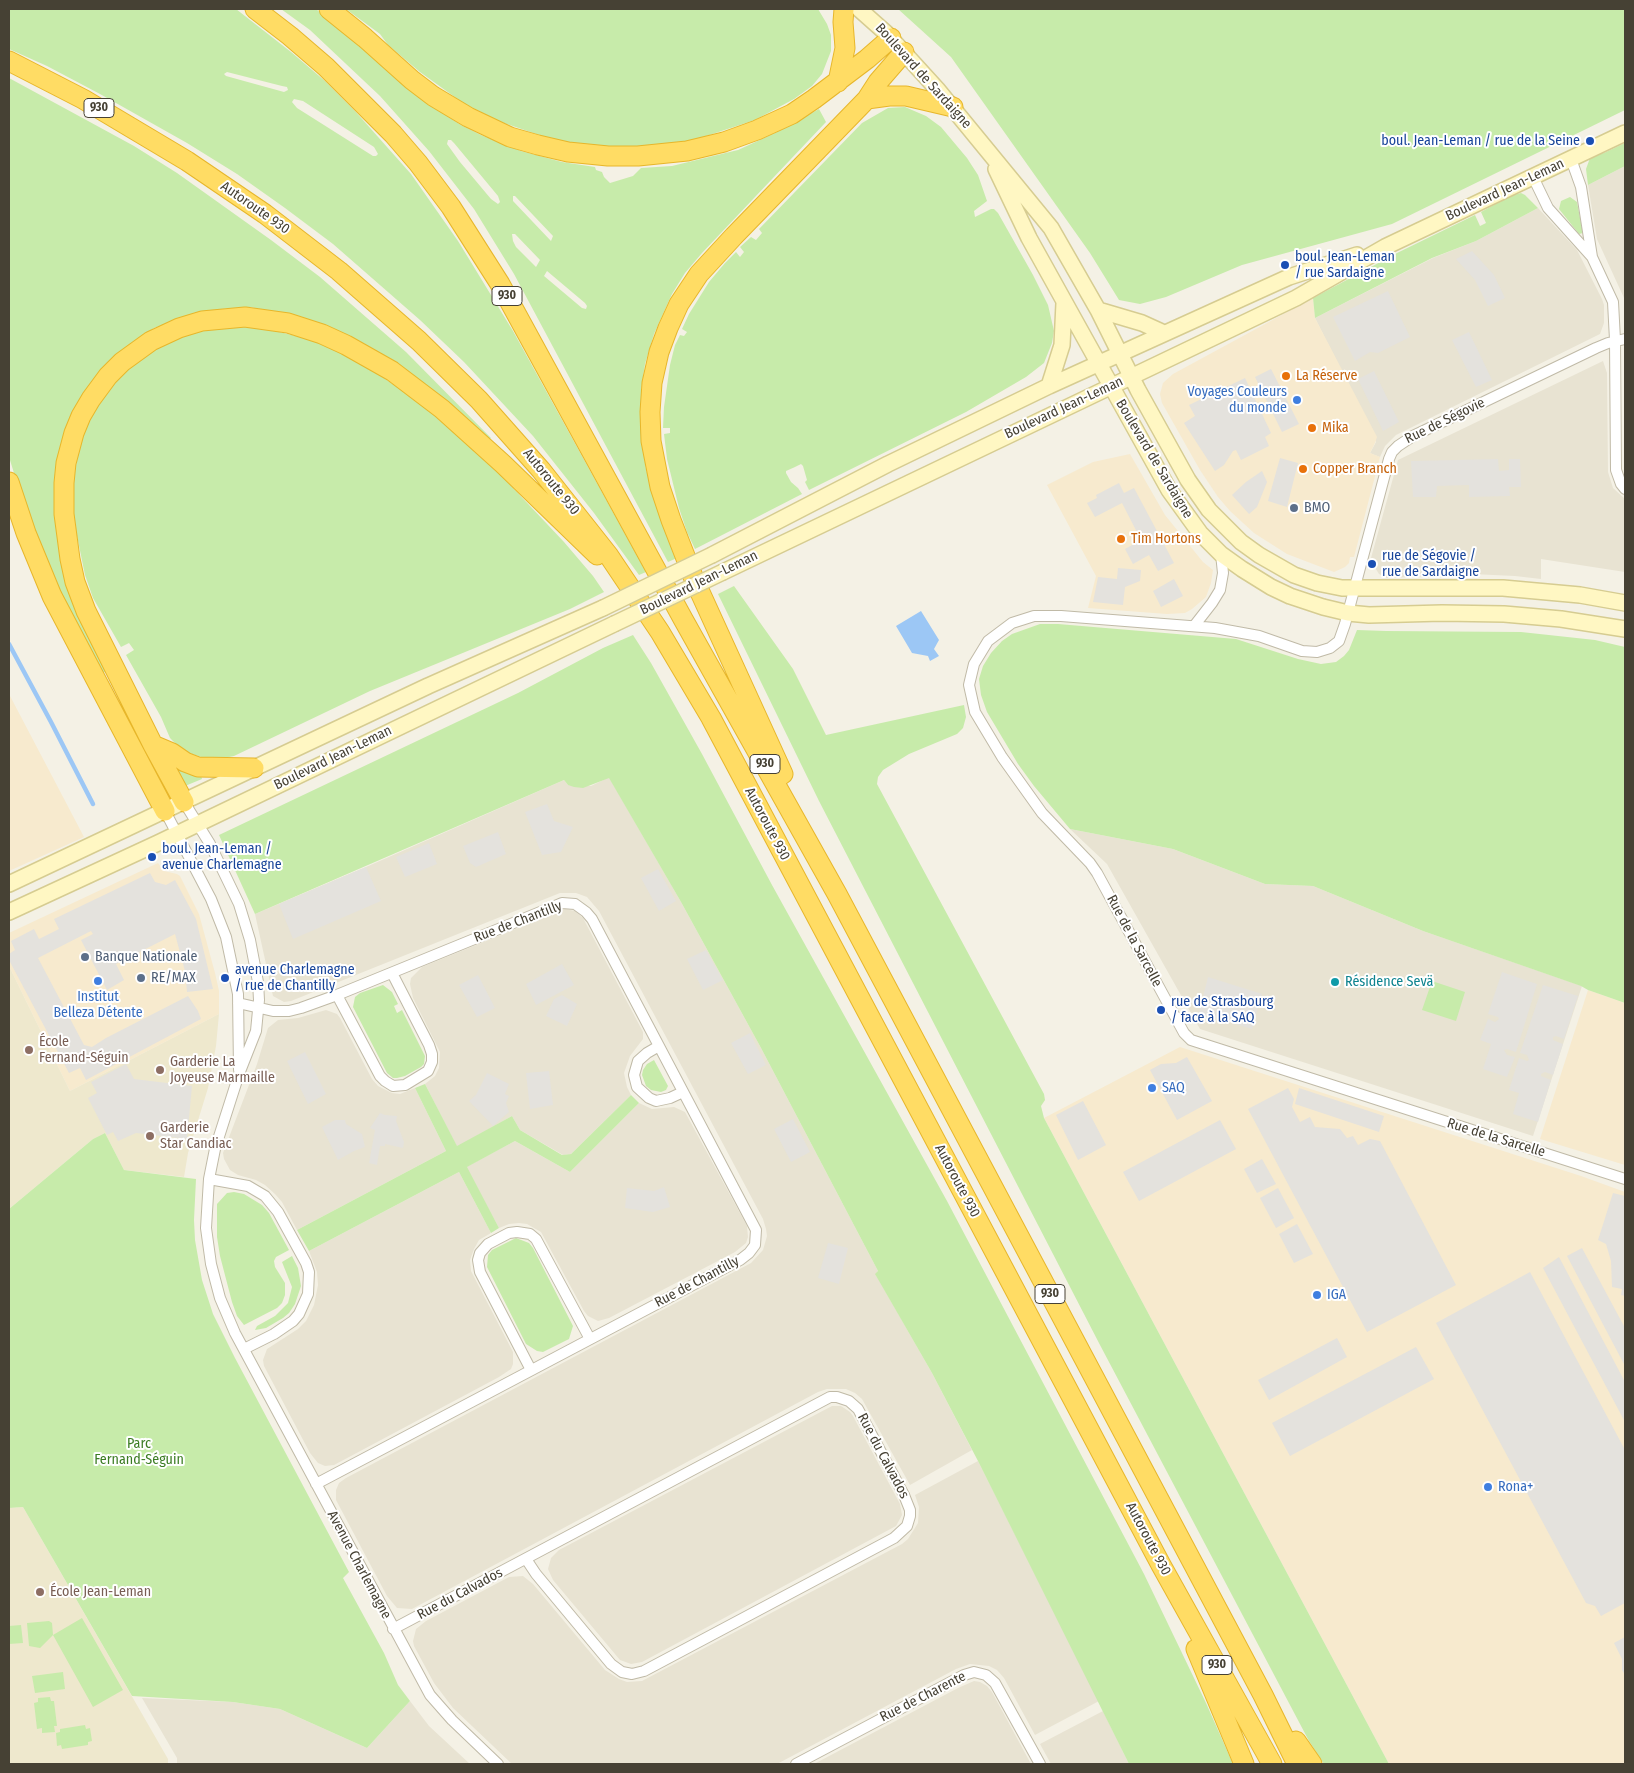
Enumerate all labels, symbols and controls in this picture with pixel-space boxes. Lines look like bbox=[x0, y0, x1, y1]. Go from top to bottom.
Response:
street label: Boulevard de Sardaigne bbox=[871, 20, 975, 132]
road number: 930 bbox=[84, 99, 114, 118]
place label: boul. Jean-Leman / rue de la Seine bbox=[1381, 133, 1580, 149]
marker: boul. Jean-Leman / rue de la Seine bbox=[1584, 135, 1596, 147]
street label: Boulevard Jean-Leman bbox=[1443, 155, 1567, 225]
street label: Autoroute 930 bbox=[217, 178, 293, 238]
place label: boul. Jean-Leman / rue Sardaigne bbox=[1295, 249, 1395, 282]
marker: boul. Jean-Leman / rue Sardaigne bbox=[1279, 259, 1291, 271]
road number: 930 bbox=[492, 286, 522, 306]
place label: La Réserve bbox=[1296, 368, 1357, 384]
marker: La Réserve bbox=[1280, 370, 1292, 382]
street label: Boulevard Jean-Leman bbox=[1002, 373, 1126, 443]
place label: Voyages Couleurs du monde bbox=[1188, 384, 1287, 417]
marker: Voyages Couleurs du monde bbox=[1291, 394, 1303, 406]
street label: Rue de Ségovie bbox=[1402, 394, 1488, 448]
street label: Boulevard de Sardaigne bbox=[1112, 396, 1196, 522]
place label: Mika bbox=[1322, 420, 1349, 436]
marker: Mika bbox=[1306, 422, 1318, 434]
street label: Autoroute 930 bbox=[519, 446, 583, 518]
place label: Copper Branch bbox=[1313, 461, 1397, 477]
marker: Copper Branch bbox=[1297, 463, 1309, 475]
place label: BMO bbox=[1304, 500, 1330, 516]
marker: BMO bbox=[1288, 502, 1300, 514]
place label: Tim Hortons bbox=[1131, 531, 1201, 547]
marker: Tim Hortons bbox=[1115, 533, 1127, 545]
street label: Boulevard Jean-Leman bbox=[637, 547, 761, 619]
place label: rue de Ségovie / rue de Sardaigne bbox=[1382, 548, 1479, 580]
marker: rue de Ségovie / rue de Sardaigne bbox=[1366, 558, 1378, 570]
street label: Boulevard Jean-Leman bbox=[271, 722, 395, 794]
road number: 930 bbox=[750, 754, 780, 774]
street label: Autoroute 930 bbox=[741, 785, 793, 863]
place label: boul. Jean-Leman / avenue Charlemagne bbox=[162, 841, 282, 874]
marker: boul. Jean-Leman / avenue Charlemagne bbox=[146, 851, 158, 863]
street label: Rue de la Sarcelle bbox=[1103, 892, 1165, 990]
street label: Rue de Chantilly bbox=[472, 897, 564, 947]
place label: Banque Nationale bbox=[95, 949, 197, 965]
marker: Banque Nationale bbox=[79, 951, 91, 963]
place label: avenue Charlemagne / rue de Chantilly bbox=[235, 962, 355, 994]
place label: RE/MAX bbox=[151, 970, 196, 986]
marker: RE/MAX bbox=[135, 972, 147, 984]
marker: avenue Charlemagne / rue de Chantilly bbox=[219, 972, 231, 984]
place label: Résidence Sevä bbox=[1345, 974, 1433, 990]
marker: Institut Belleza Détente bbox=[92, 975, 104, 987]
marker: Résidence Sevä bbox=[1329, 976, 1341, 988]
place label: Institut Belleza Détente bbox=[53, 989, 143, 1022]
place label: rue de Strasbourg / face à la SAQ bbox=[1171, 994, 1273, 1026]
marker: rue de Strasbourg / face à la SAQ bbox=[1155, 1004, 1167, 1016]
place label: École Fernand-Séguin bbox=[39, 1034, 129, 1066]
marker: École Fernand-Séguin bbox=[23, 1044, 35, 1056]
place label: Garderie La Joyeuse Marmaille bbox=[170, 1054, 275, 1086]
marker: Garderie La Joyeuse Marmaille bbox=[154, 1064, 166, 1076]
place label: SAQ bbox=[1162, 1080, 1185, 1096]
marker: SAQ bbox=[1146, 1082, 1158, 1094]
street label: Rue de la Sarcelle bbox=[1445, 1115, 1547, 1161]
place label: Garderie Star Candiac bbox=[160, 1120, 232, 1152]
marker: Garderie Star Candiac bbox=[144, 1130, 156, 1142]
street label: Autoroute 930 bbox=[931, 1142, 983, 1220]
street label: Rue de Chantilly bbox=[652, 1253, 742, 1311]
road number: 930 bbox=[1035, 1285, 1065, 1304]
place label: IGA bbox=[1327, 1287, 1346, 1303]
marker: IGA bbox=[1311, 1289, 1323, 1301]
street label: Rue du Calvados bbox=[853, 1410, 913, 1502]
park label: Parc Fernand-Séguin bbox=[94, 1436, 184, 1468]
place label: Rona+ bbox=[1498, 1479, 1533, 1495]
marker: Rona+ bbox=[1482, 1481, 1494, 1493]
street label: Autoroute 930 bbox=[1122, 1500, 1174, 1578]
street label: Avenue Charlemagne bbox=[323, 1508, 395, 1622]
street label: Rue du Calvados bbox=[414, 1564, 506, 1624]
place label: École Jean-Leman bbox=[50, 1584, 151, 1600]
marker: École Jean-Leman bbox=[34, 1586, 46, 1598]
road number: 930 bbox=[1202, 1656, 1232, 1674]
street label: Rue de Charente bbox=[877, 1668, 969, 1726]

